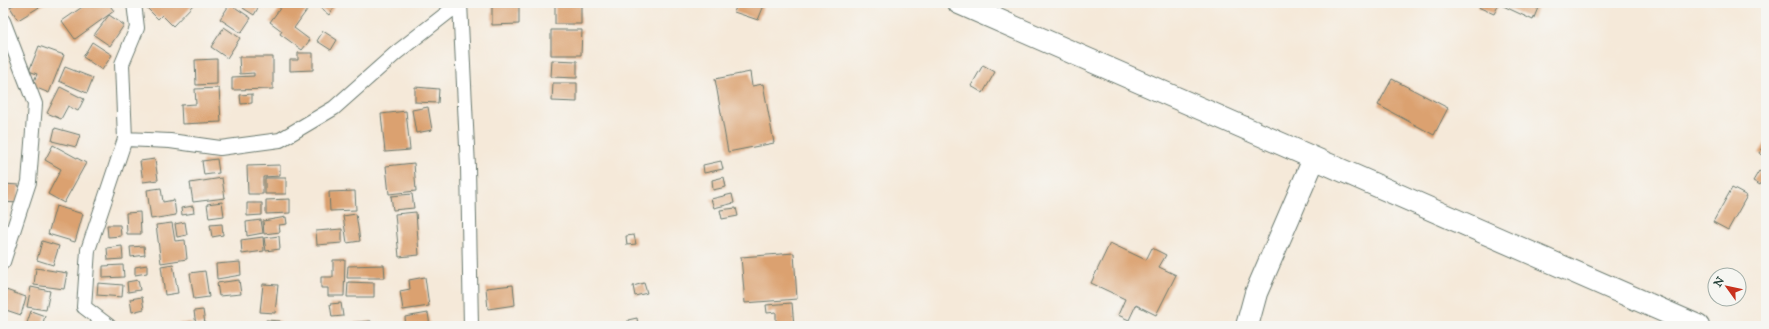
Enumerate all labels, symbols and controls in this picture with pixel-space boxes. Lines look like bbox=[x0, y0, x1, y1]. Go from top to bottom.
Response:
north arrow bbox=[1707, 267, 1747, 307]
text: N bbox=[1711, 274, 1727, 289]

